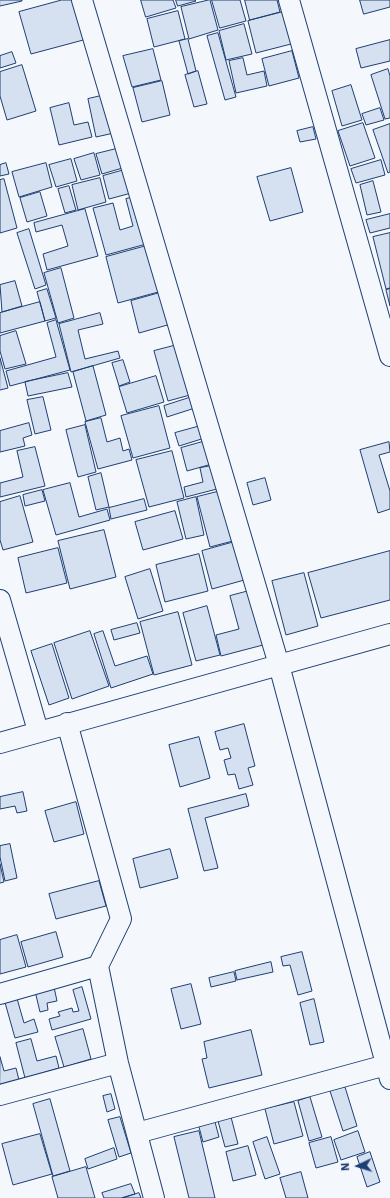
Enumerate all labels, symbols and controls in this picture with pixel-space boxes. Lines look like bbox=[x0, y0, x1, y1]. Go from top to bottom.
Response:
north arrow bbox=[338, 1146, 378, 1186]
text: N bbox=[339, 1162, 352, 1171]

